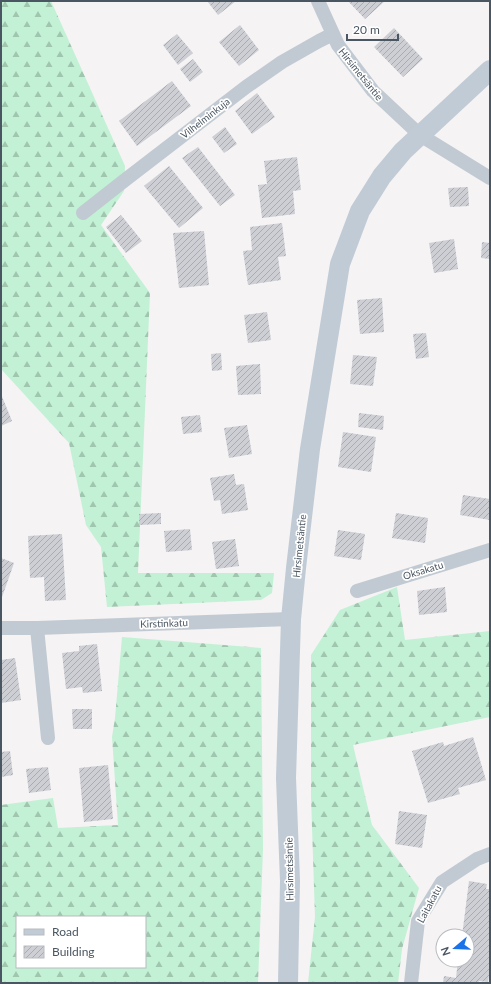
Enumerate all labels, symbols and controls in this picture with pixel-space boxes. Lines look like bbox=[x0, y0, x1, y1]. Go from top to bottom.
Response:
scale bar bbox=[347, 16, 398, 42]
text: 20 m bbox=[353, 22, 380, 37]
street label: Hirsimetsäntie bbox=[336, 46, 386, 102]
street label: Vilhelminkuja bbox=[178, 95, 232, 141]
street label: Hirsimetsäntie bbox=[290, 514, 308, 578]
street label: Oksakatu bbox=[401, 558, 445, 582]
street label: Kirstinkatu bbox=[140, 616, 188, 630]
street label: Hirsimetsäntie bbox=[282, 837, 296, 901]
street label: Laitakatu bbox=[414, 883, 444, 925]
legend bbox=[16, 916, 146, 968]
text: Road bbox=[52, 924, 79, 939]
north arrow bbox=[435, 928, 475, 968]
text: Building bbox=[52, 944, 95, 959]
text: N bbox=[438, 945, 453, 958]

